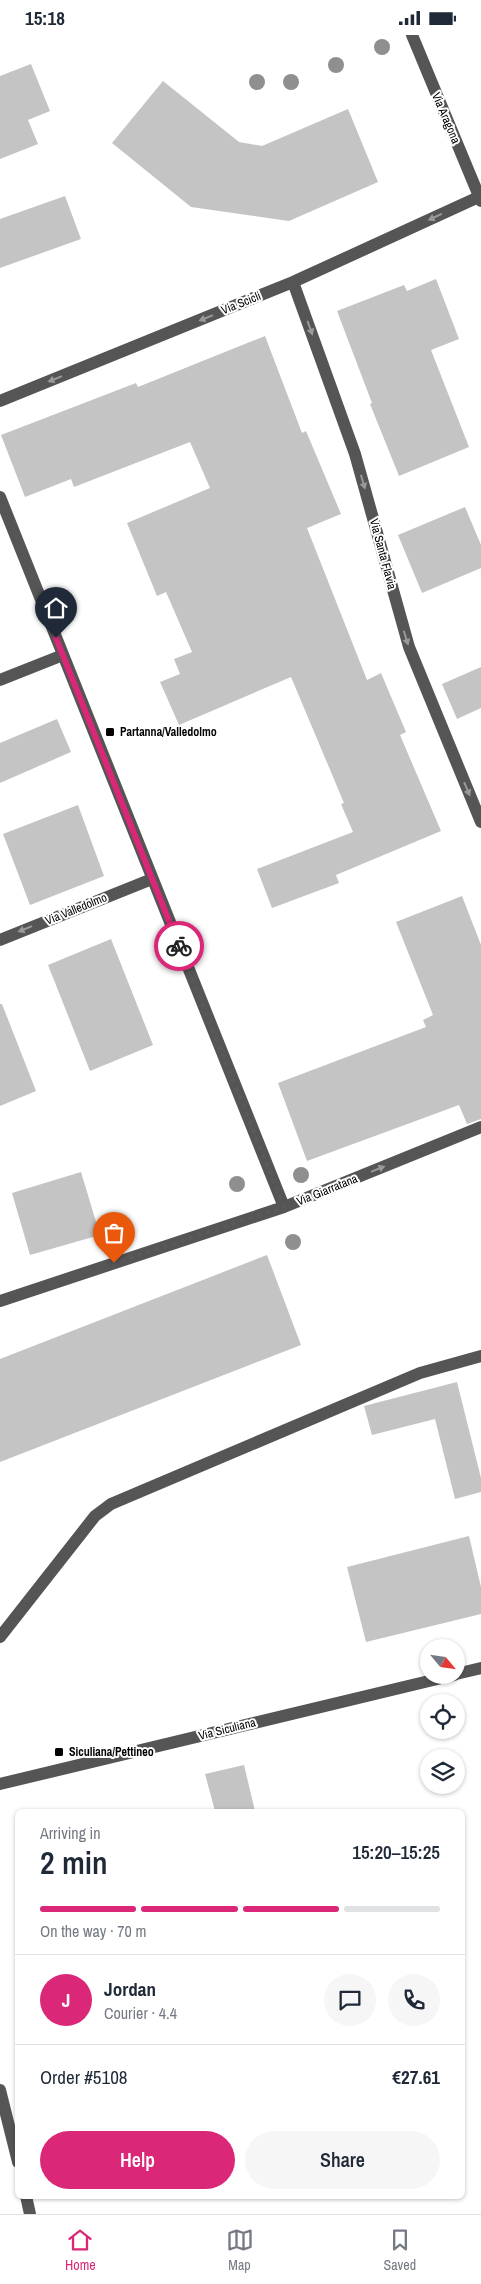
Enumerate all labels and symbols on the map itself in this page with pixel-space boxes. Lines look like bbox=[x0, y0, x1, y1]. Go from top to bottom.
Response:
street label: Via Aragona bbox=[428, 90, 464, 146]
one-way arrow bbox=[428, 214, 442, 222]
street label: Via Scicli bbox=[219, 288, 263, 318]
one-way arrow bbox=[198, 314, 213, 322]
one-way arrow bbox=[306, 321, 314, 336]
one-way arrow bbox=[47, 375, 62, 383]
one-way arrow bbox=[359, 474, 367, 489]
street label: Via Santa Flavia bbox=[366, 517, 400, 592]
pin bbox=[35, 587, 77, 638]
one-way arrow bbox=[403, 631, 410, 646]
place label: Partanna/Valledolmo bbox=[120, 724, 217, 740]
marker: Partanna/Valledolmo bbox=[104, 726, 116, 738]
one-way arrow bbox=[463, 782, 471, 797]
street label: Via Valledolmo bbox=[43, 889, 109, 929]
courier bbox=[154, 921, 204, 971]
one-way arrow bbox=[18, 926, 32, 934]
one-way arrow bbox=[371, 1165, 385, 1173]
street label: Via Giarratana bbox=[294, 1170, 360, 1209]
pin bbox=[93, 1212, 135, 1263]
north arrow bbox=[420, 1639, 465, 1684]
street label: Via Siculiana bbox=[197, 1714, 258, 1744]
place label: Siculiana/Pettineo bbox=[69, 1744, 154, 1760]
marker: Siculiana/Pettineo bbox=[53, 1746, 65, 1758]

